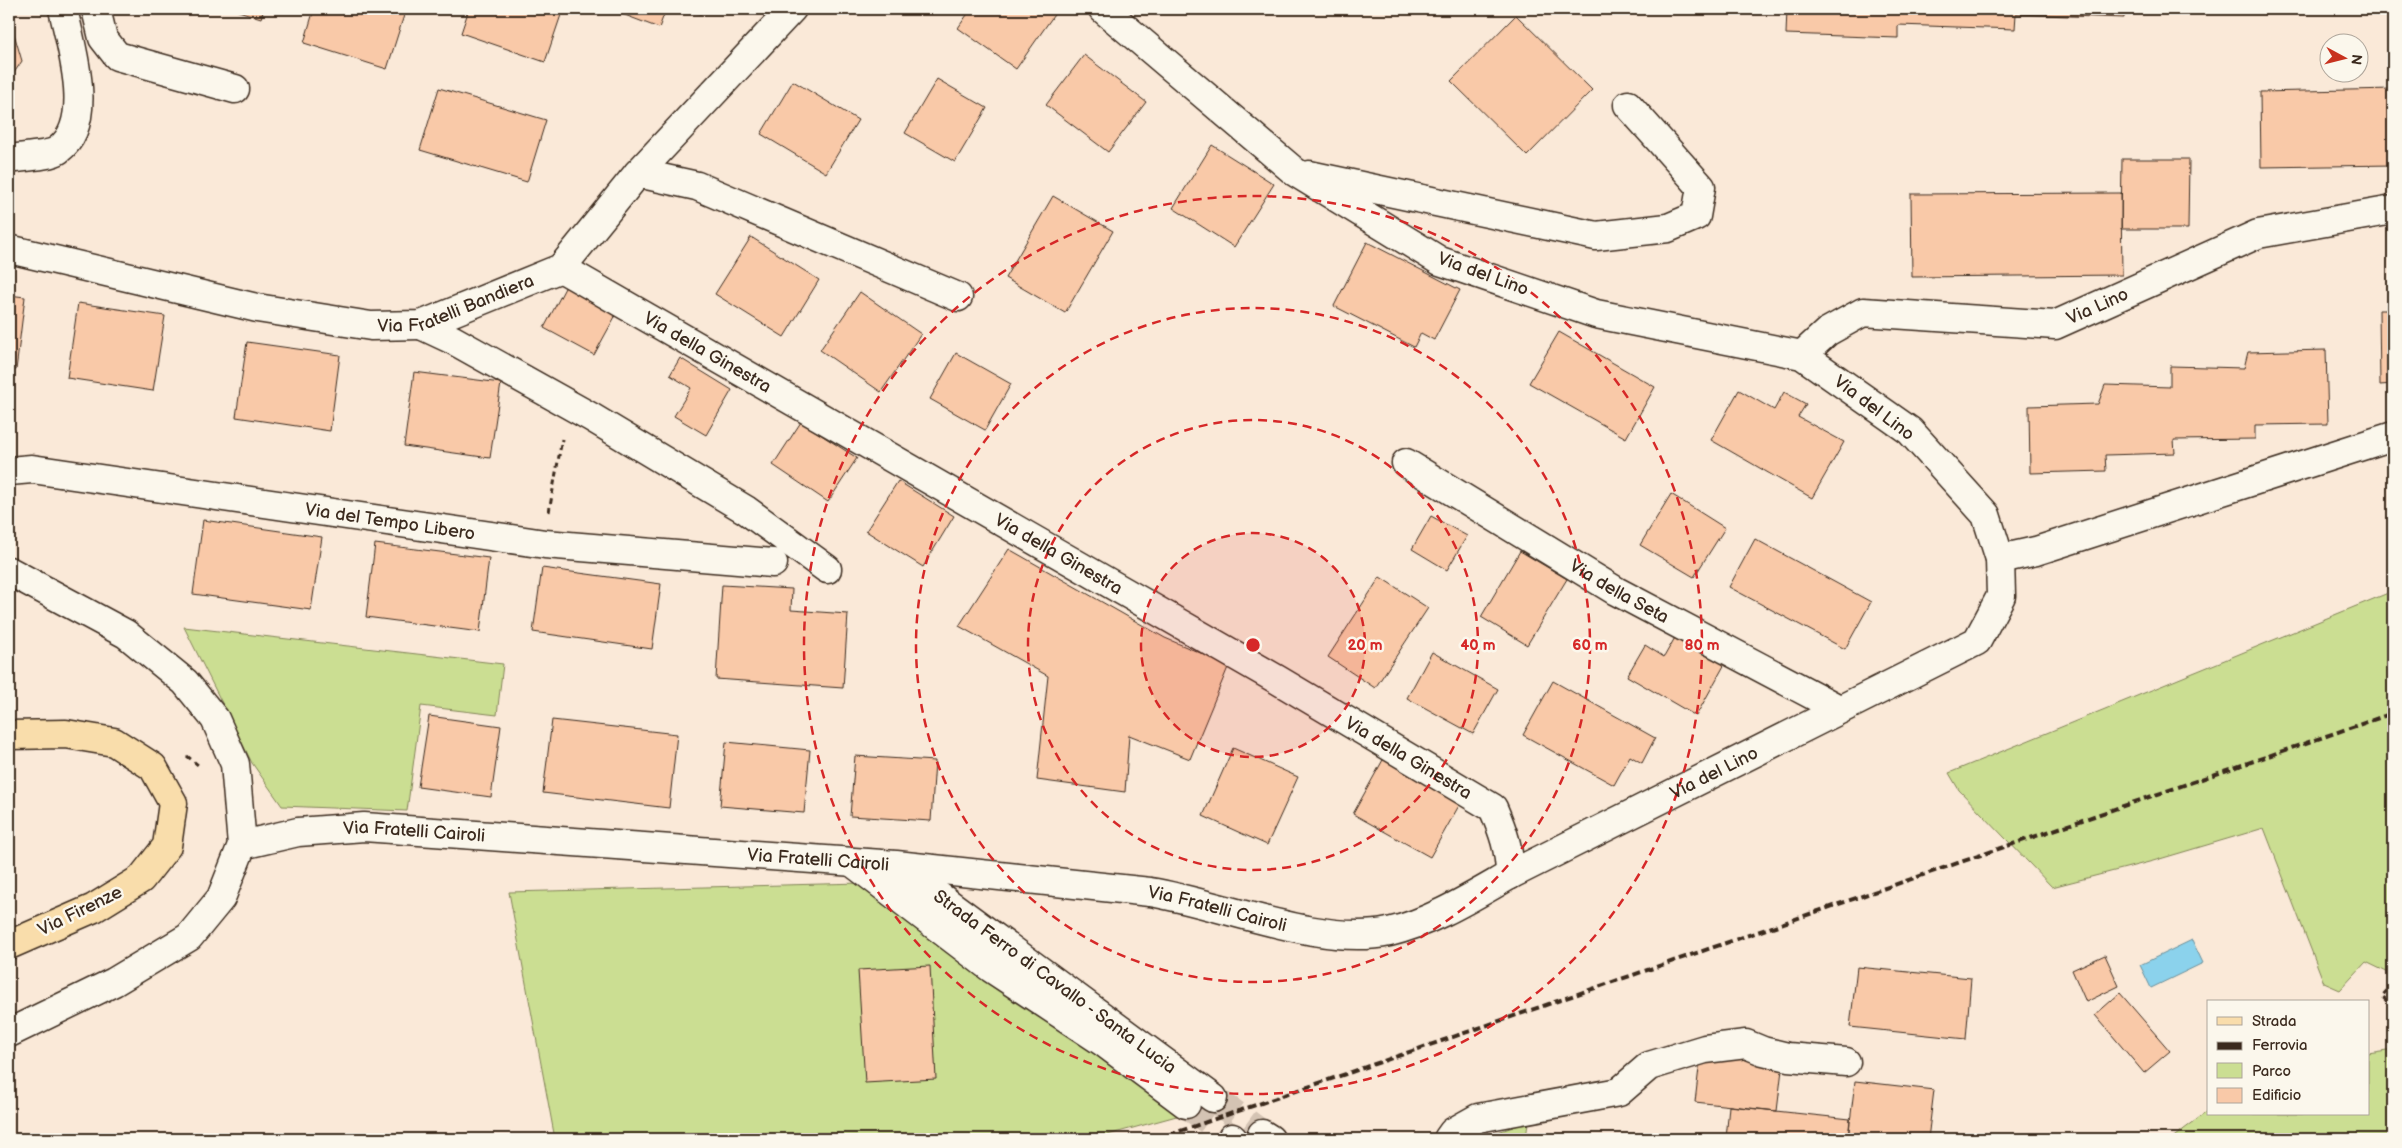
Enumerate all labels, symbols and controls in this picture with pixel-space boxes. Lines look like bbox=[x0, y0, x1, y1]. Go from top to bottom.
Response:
north arrow bbox=[2320, 32, 2370, 82]
text: N bbox=[2347, 53, 2365, 66]
street label: Via del Lino bbox=[1435, 248, 1531, 300]
street label: Via Fratelli Bandiera bbox=[377, 270, 537, 336]
street label: Via Lino bbox=[2063, 283, 2131, 329]
street label: Via della Ginestra bbox=[640, 307, 775, 397]
street label: Via del Lino bbox=[1830, 371, 1918, 445]
street label: Via del Tempo Libero bbox=[304, 499, 477, 544]
street label: Via della Ginestra bbox=[991, 509, 1126, 599]
street label: Via della Seta bbox=[1566, 555, 1673, 628]
centre of rings bbox=[1244, 636, 1262, 654]
text: 20 m bbox=[1348, 636, 1383, 655]
text: 40 m bbox=[1460, 636, 1496, 655]
text: 60 m bbox=[1572, 636, 1608, 655]
text: 80 m bbox=[1684, 636, 1720, 655]
street label: Via della Ginestra bbox=[1342, 712, 1476, 804]
street label: Via del Lino bbox=[1667, 742, 1761, 804]
street label: Via Fratelli Cairoli bbox=[343, 816, 486, 846]
street label: Via Fratelli Cairoli bbox=[747, 844, 890, 875]
street label: Via Firenze bbox=[34, 881, 126, 940]
street label: Via Fratelli Cairoli bbox=[1147, 881, 1289, 936]
street label: Strada Ferro di Cavallo - Santa Lucia bbox=[930, 885, 1181, 1078]
legend bbox=[2207, 1000, 2370, 1116]
text: Strada bbox=[2252, 1012, 2296, 1031]
text: Ferrovia bbox=[2252, 1036, 2308, 1055]
text: Parco bbox=[2252, 1062, 2291, 1081]
text: Edificio bbox=[2252, 1086, 2301, 1105]

